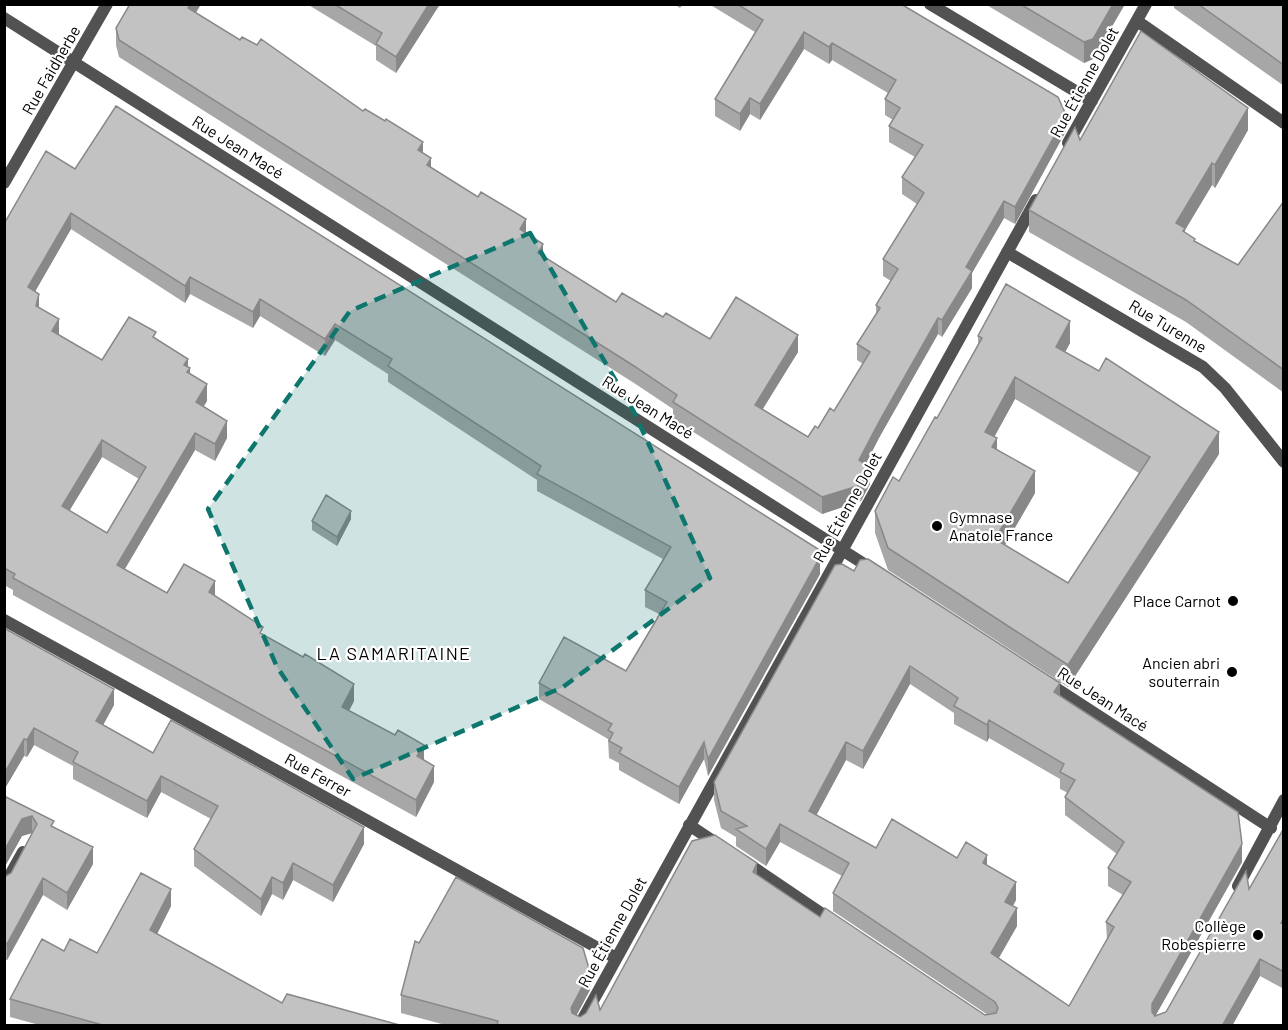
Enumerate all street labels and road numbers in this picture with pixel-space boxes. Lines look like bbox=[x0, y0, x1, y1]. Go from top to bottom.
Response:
street label: Rue Faidherbe bbox=[17, 22, 84, 118]
street label: Rue Étienne Dolet bbox=[1045, 23, 1122, 140]
street label: Rue Jean Macé bbox=[189, 111, 287, 182]
street label: Rue Turenne bbox=[1126, 295, 1210, 356]
street label: Rue Jean Macé bbox=[599, 371, 697, 442]
street label: Rue Étienne Dolet bbox=[808, 448, 885, 565]
street label: Rue Jean Macé bbox=[1054, 662, 1152, 735]
street label: Rue Ferrer bbox=[282, 749, 355, 801]
street label: Rue Étienne Dolet bbox=[573, 873, 650, 990]

